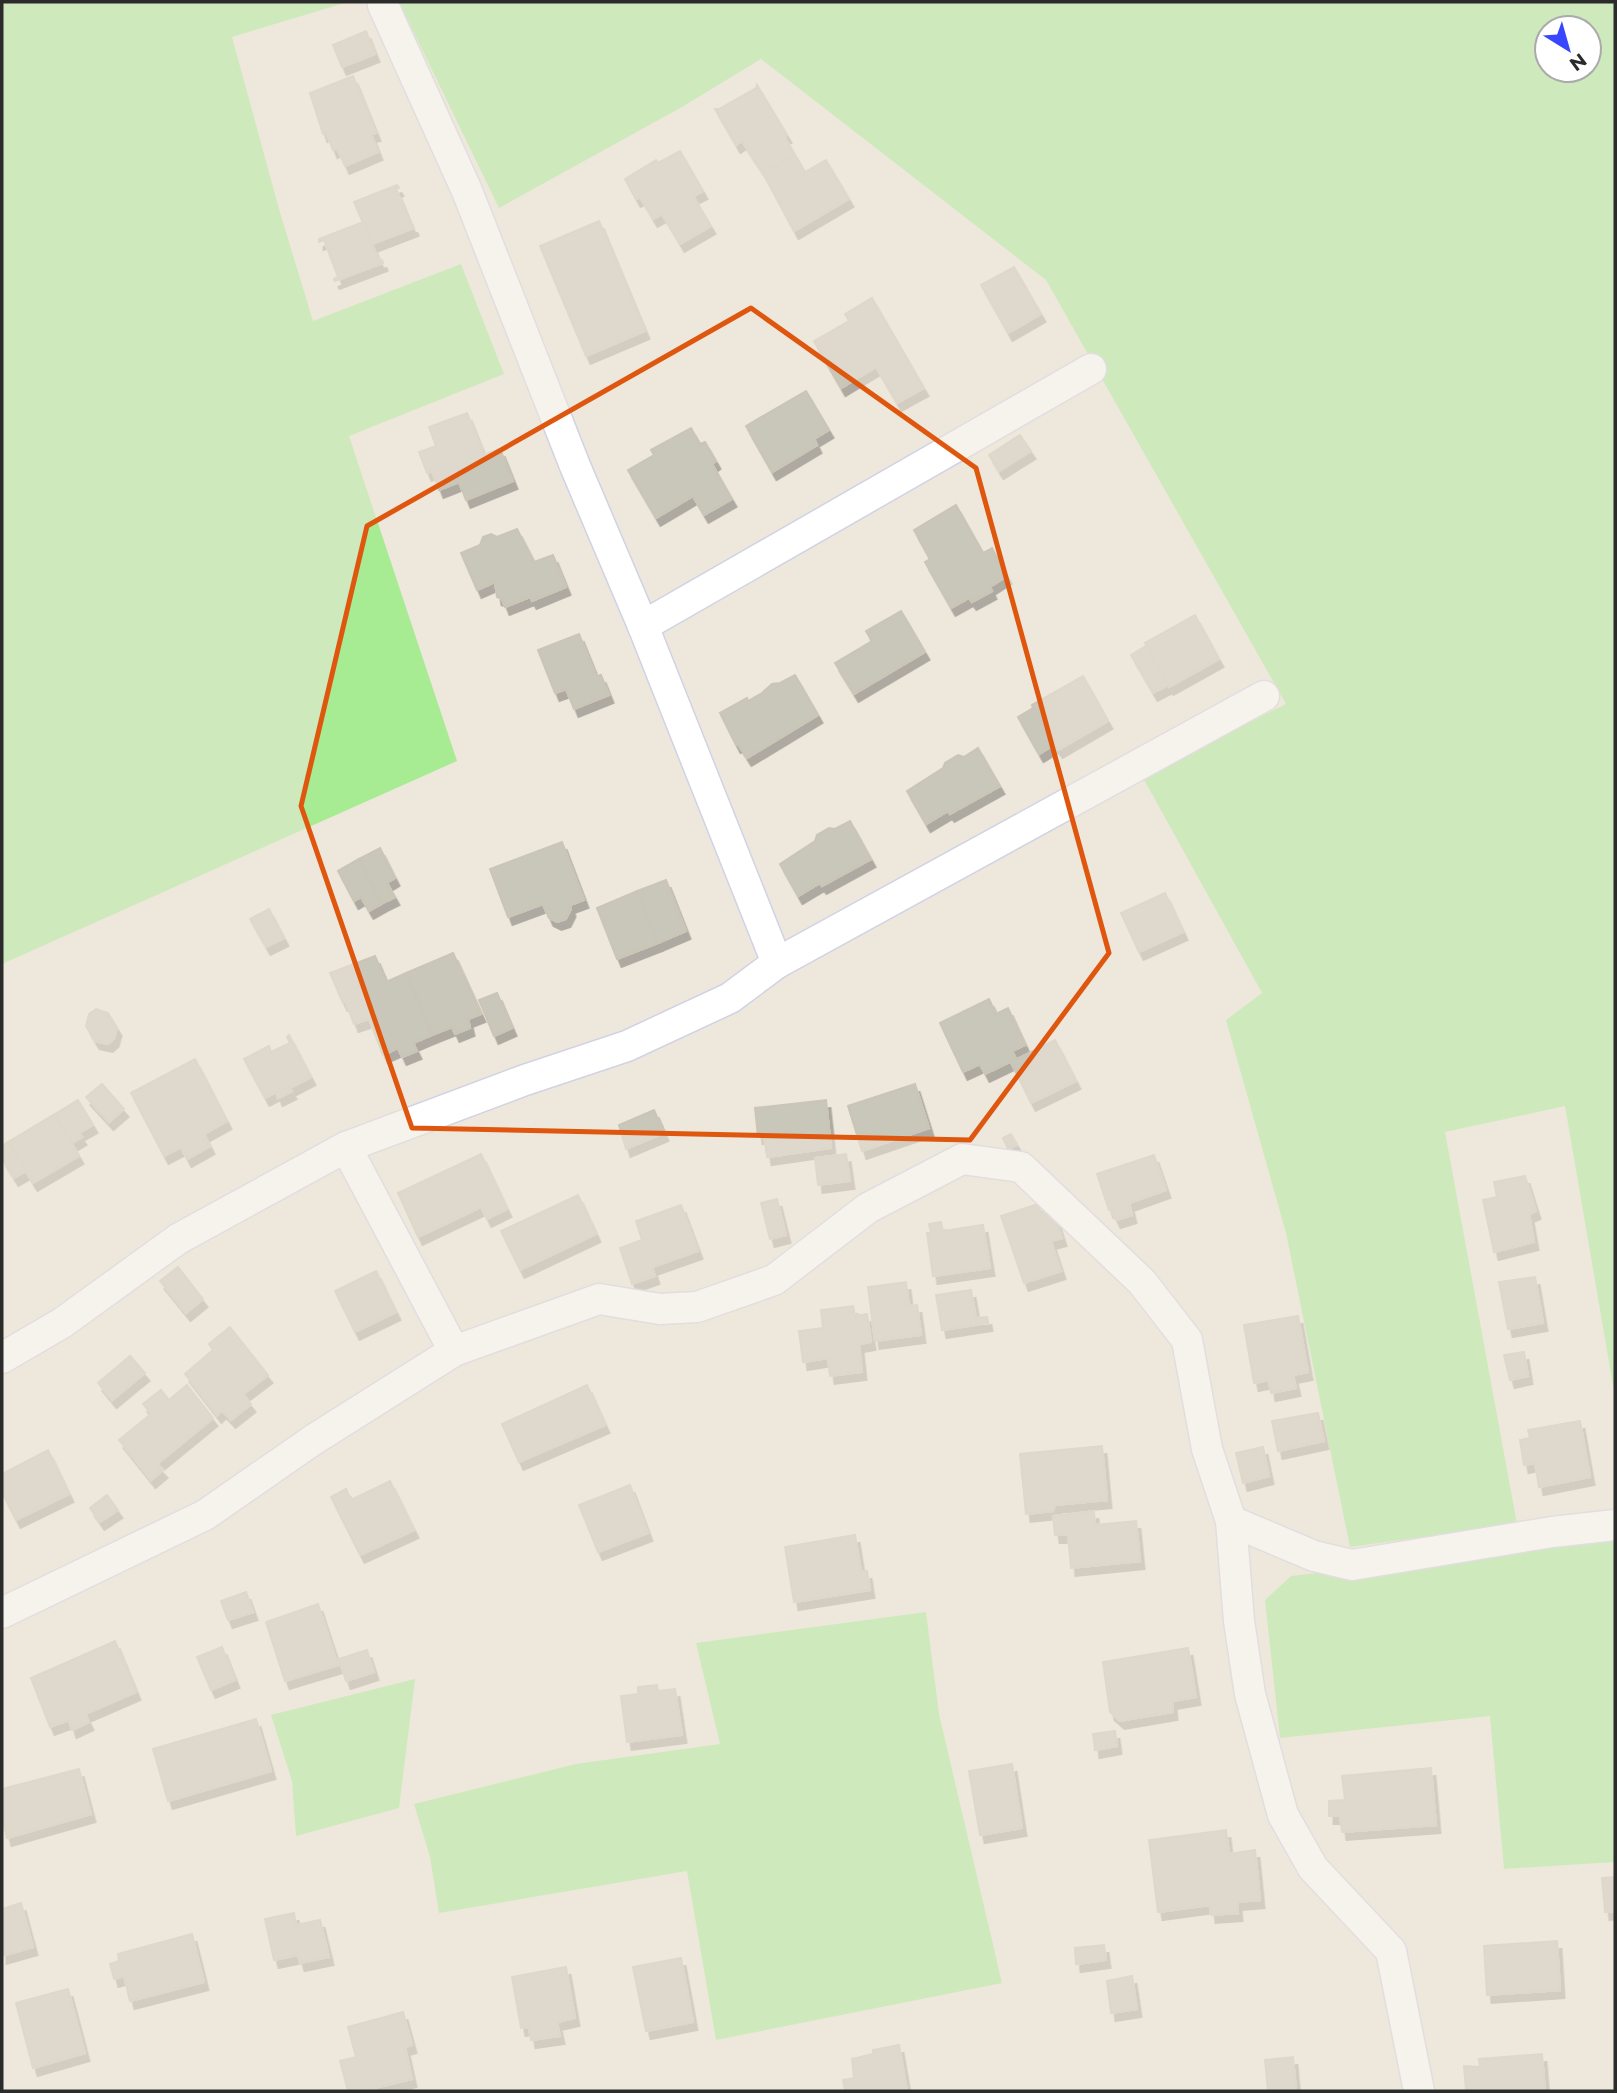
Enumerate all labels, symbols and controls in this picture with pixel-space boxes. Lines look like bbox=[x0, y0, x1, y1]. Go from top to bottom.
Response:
north arrow bbox=[1533, 14, 1603, 84]
text: N bbox=[1565, 48, 1591, 76]

